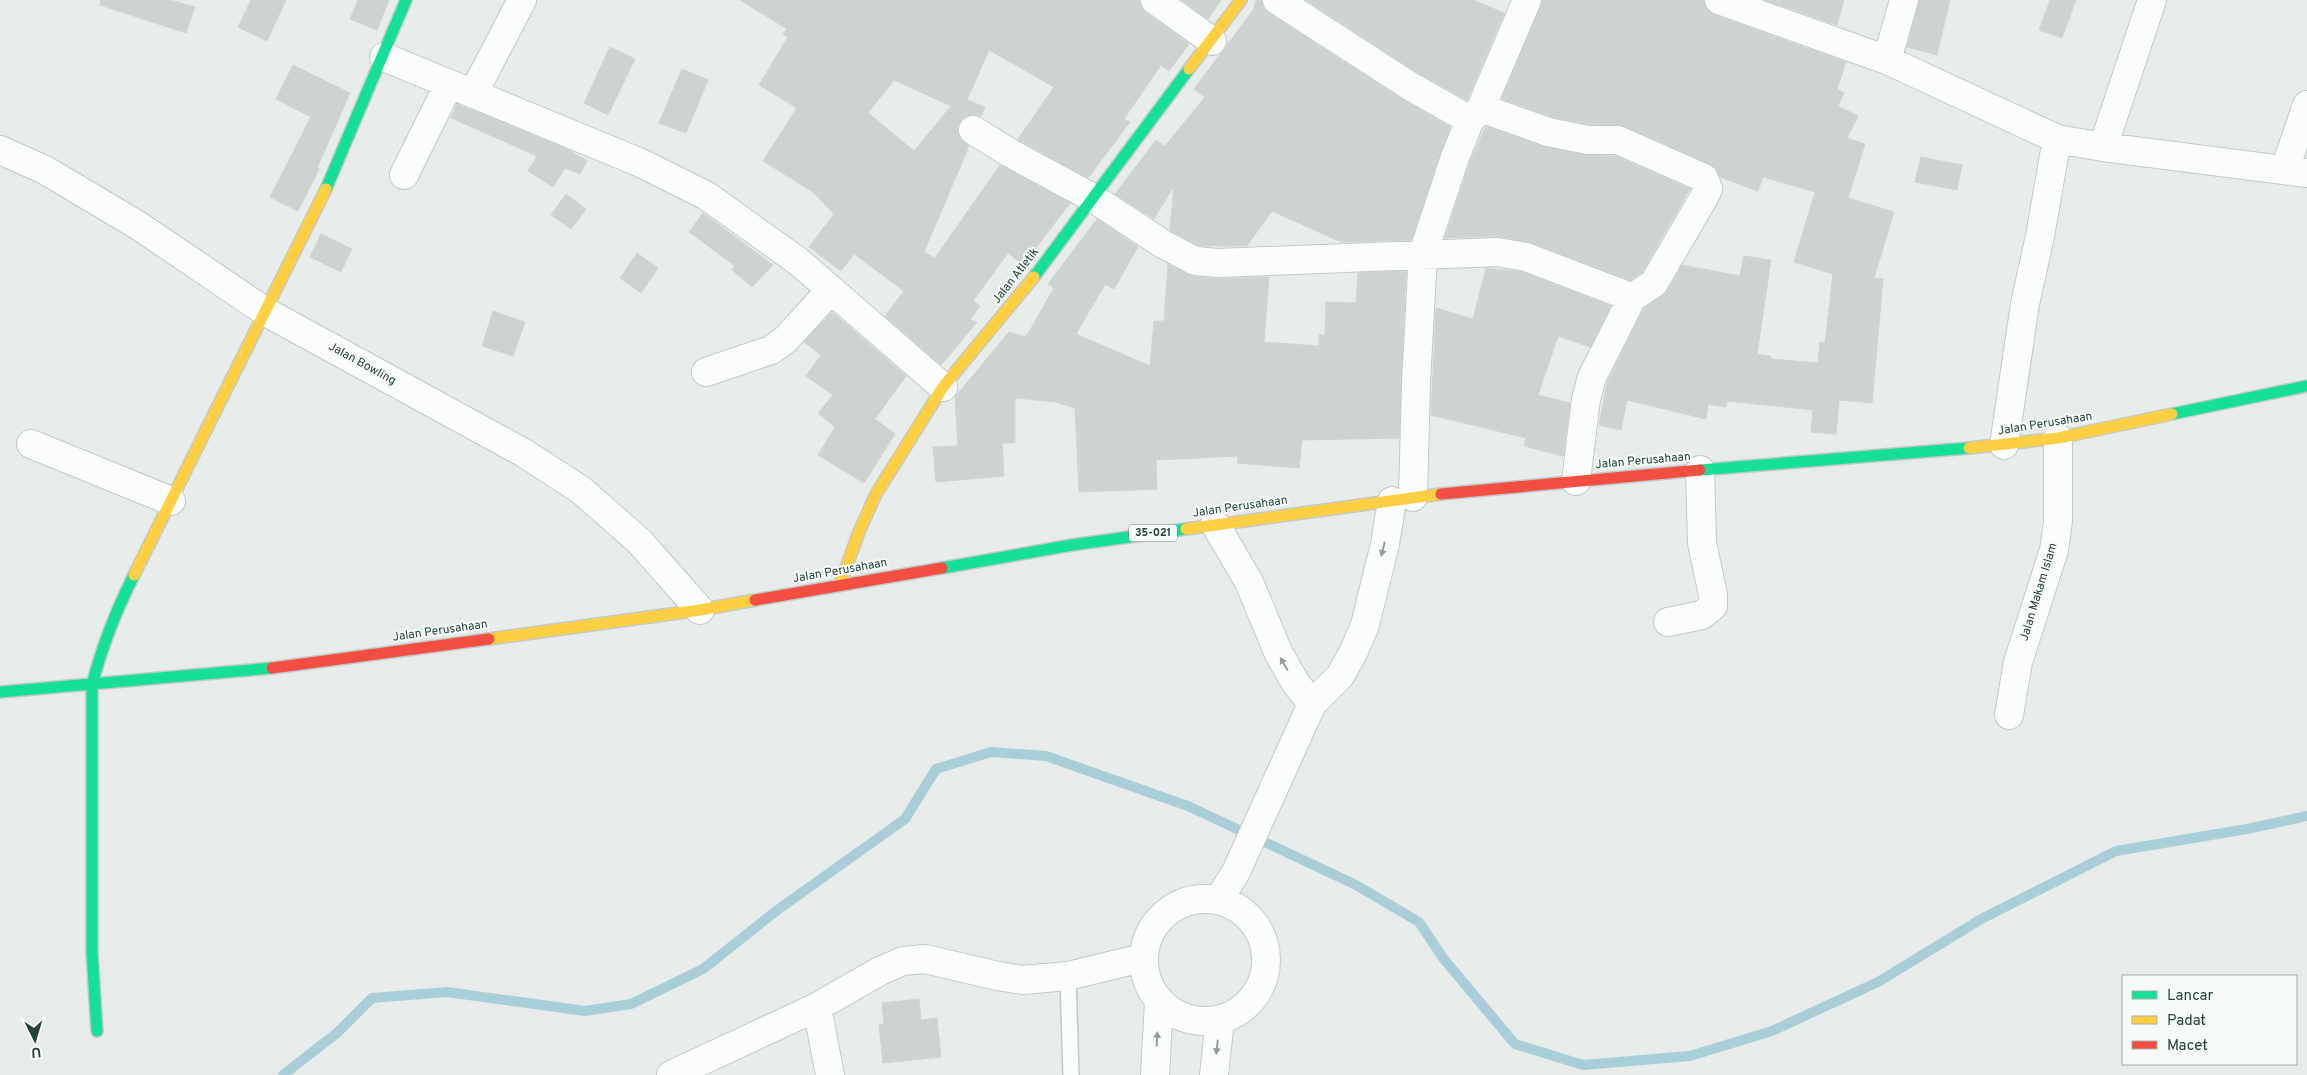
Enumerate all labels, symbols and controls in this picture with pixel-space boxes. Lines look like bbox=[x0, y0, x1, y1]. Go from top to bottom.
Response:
street label: Jalan Atletik bbox=[989, 245, 1043, 307]
street label: Jalan Bowling bbox=[325, 339, 399, 389]
street label: Jalan Perusahaan bbox=[1996, 409, 2094, 439]
street label: Jalan Perusahaan bbox=[1595, 449, 1691, 473]
street label: Jalan Perusahaan bbox=[1191, 492, 1289, 522]
road number: 35-021 bbox=[1129, 524, 1177, 542]
street label: Jalan Makam Islam bbox=[2016, 541, 2062, 643]
one-way arrow bbox=[1379, 542, 1387, 557]
street label: Jalan Perusahaan bbox=[791, 555, 889, 587]
street label: Jalan Perusahaan bbox=[391, 616, 489, 646]
one-way arrow bbox=[1280, 657, 1289, 670]
legend bbox=[2122, 975, 2297, 1065]
text: Lancar bbox=[2167, 987, 2214, 1006]
text: Padat bbox=[2167, 1012, 2206, 1031]
north arrow bbox=[10, 1015, 60, 1065]
one-way arrow bbox=[1154, 1030, 1162, 1046]
text: Macet bbox=[2167, 1037, 2208, 1056]
one-way arrow bbox=[1213, 1039, 1221, 1055]
text: U bbox=[30, 1043, 42, 1060]

